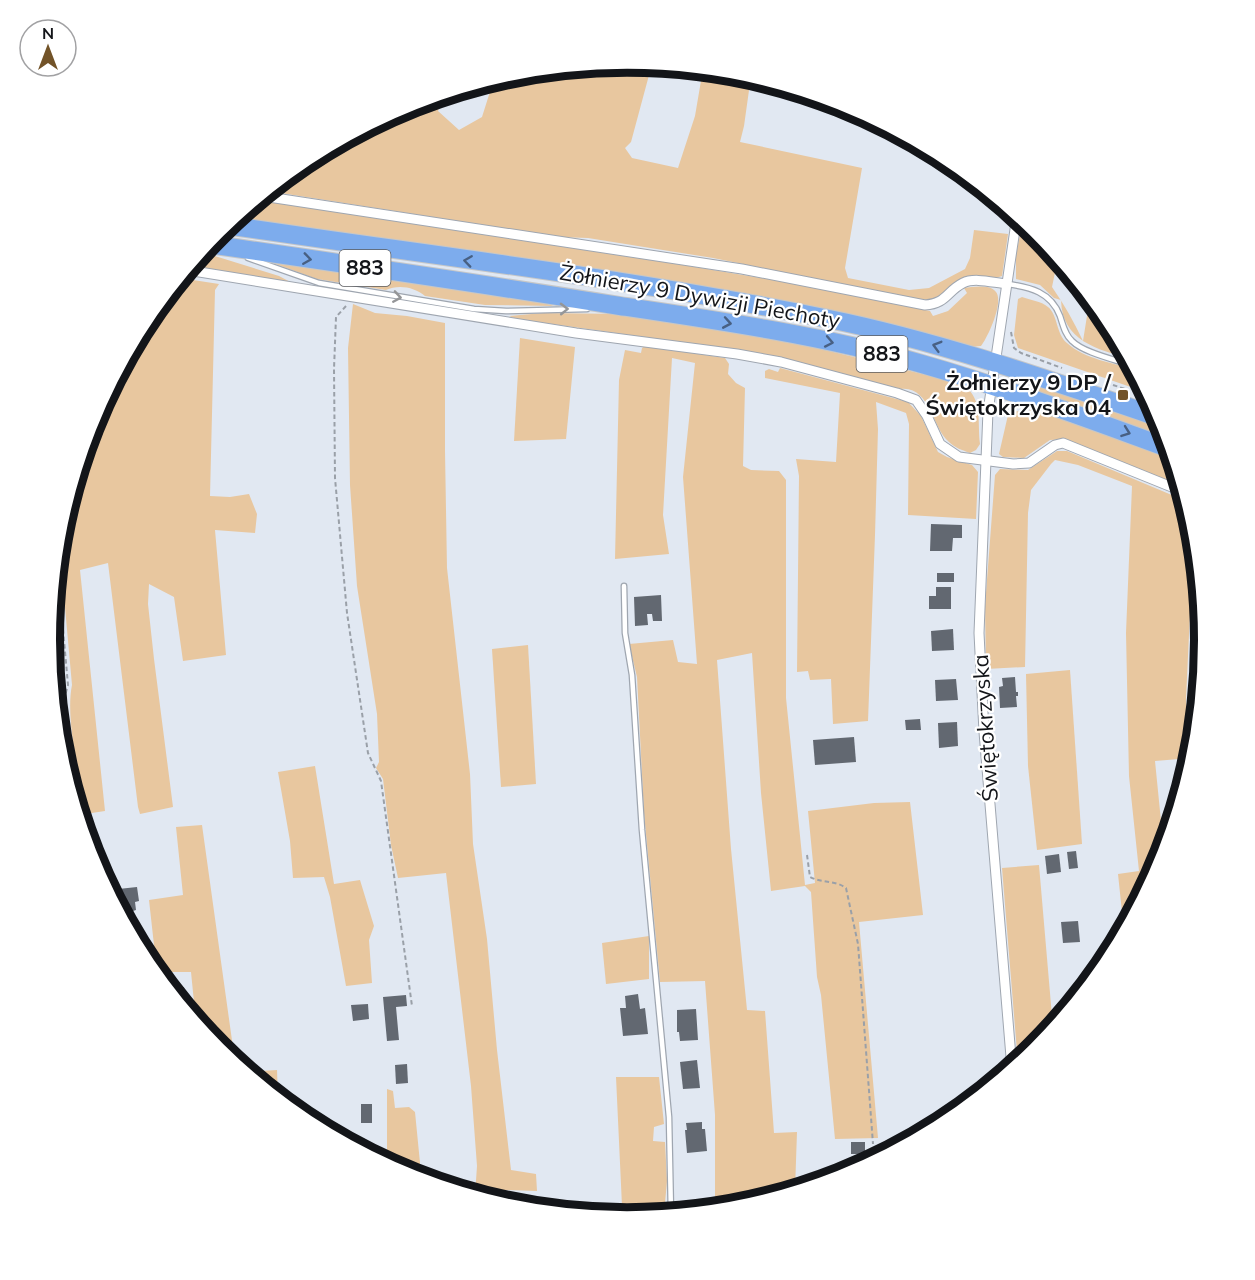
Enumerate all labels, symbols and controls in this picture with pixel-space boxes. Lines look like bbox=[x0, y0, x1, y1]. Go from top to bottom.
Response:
north arrow bbox=[18, 18, 78, 78]
text: N bbox=[42, 23, 54, 43]
road number: 883 bbox=[340, 250, 391, 286]
one-way arrow bbox=[303, 253, 312, 265]
one-way arrow bbox=[463, 255, 472, 267]
street label: Żołnierzy 9 Dywizji Piechoty bbox=[558, 258, 843, 334]
one-way arrow bbox=[392, 290, 402, 302]
one-way arrow bbox=[560, 303, 569, 316]
one-way arrow bbox=[721, 316, 731, 329]
one-way arrow bbox=[823, 335, 833, 348]
road number: 883 bbox=[856, 336, 908, 372]
one-way arrow bbox=[932, 341, 943, 353]
place label: Żołnierzy 9 DP / Świętokrzyska 04 bbox=[925, 368, 1112, 421]
marker: Żołnierzy 9 DP / Świętokrzyska 04 bbox=[1116, 388, 1130, 402]
one-way arrow bbox=[1120, 425, 1130, 438]
street label: Świętokrzyska bbox=[966, 653, 1004, 803]

